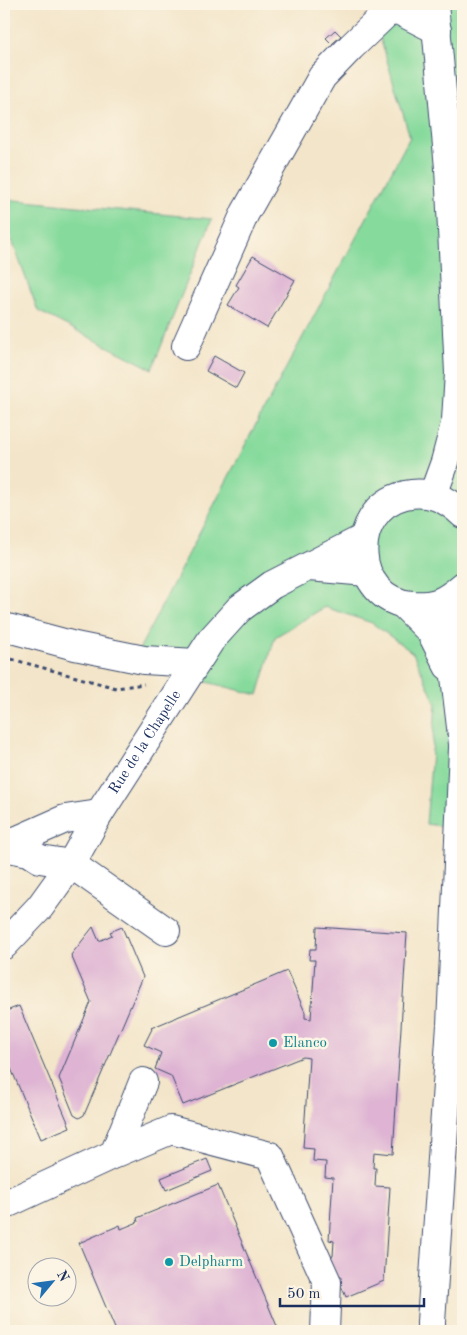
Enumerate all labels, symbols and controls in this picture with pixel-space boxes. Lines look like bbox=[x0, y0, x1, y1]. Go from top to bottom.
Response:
street label: Rue de la Chapelle bbox=[106, 688, 184, 797]
place label: Elanco bbox=[283, 1036, 327, 1051]
marker: Elanco bbox=[267, 1037, 279, 1049]
place label: Delpharm bbox=[179, 1255, 243, 1270]
marker: Delpharm bbox=[163, 1256, 175, 1268]
north arrow bbox=[28, 1258, 78, 1308]
text: N bbox=[54, 1268, 71, 1285]
scale bar bbox=[280, 1275, 423, 1307]
text: 50 m bbox=[287, 1287, 321, 1302]

